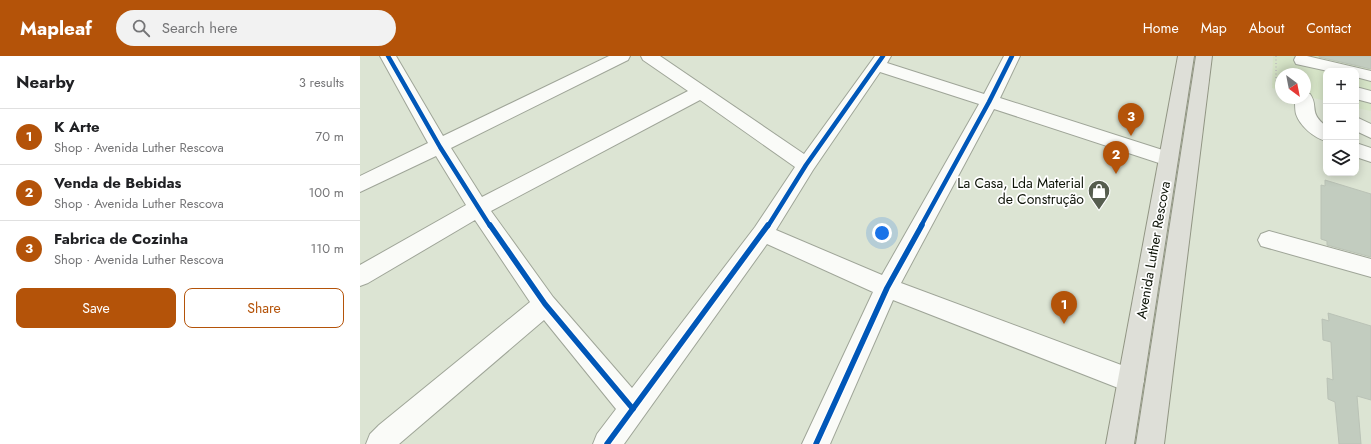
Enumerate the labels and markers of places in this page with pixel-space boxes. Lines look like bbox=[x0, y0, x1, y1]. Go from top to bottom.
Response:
pin: 3 bbox=[1118, 103, 1144, 136]
pin: 2 bbox=[1103, 141, 1129, 174]
place label: La Casa, Lda Material de Construção bbox=[957, 173, 1084, 209]
shop icon: La Casa, Lda Material de Construção bbox=[1086, 178, 1112, 211]
pin: 1 bbox=[1051, 291, 1077, 324]

